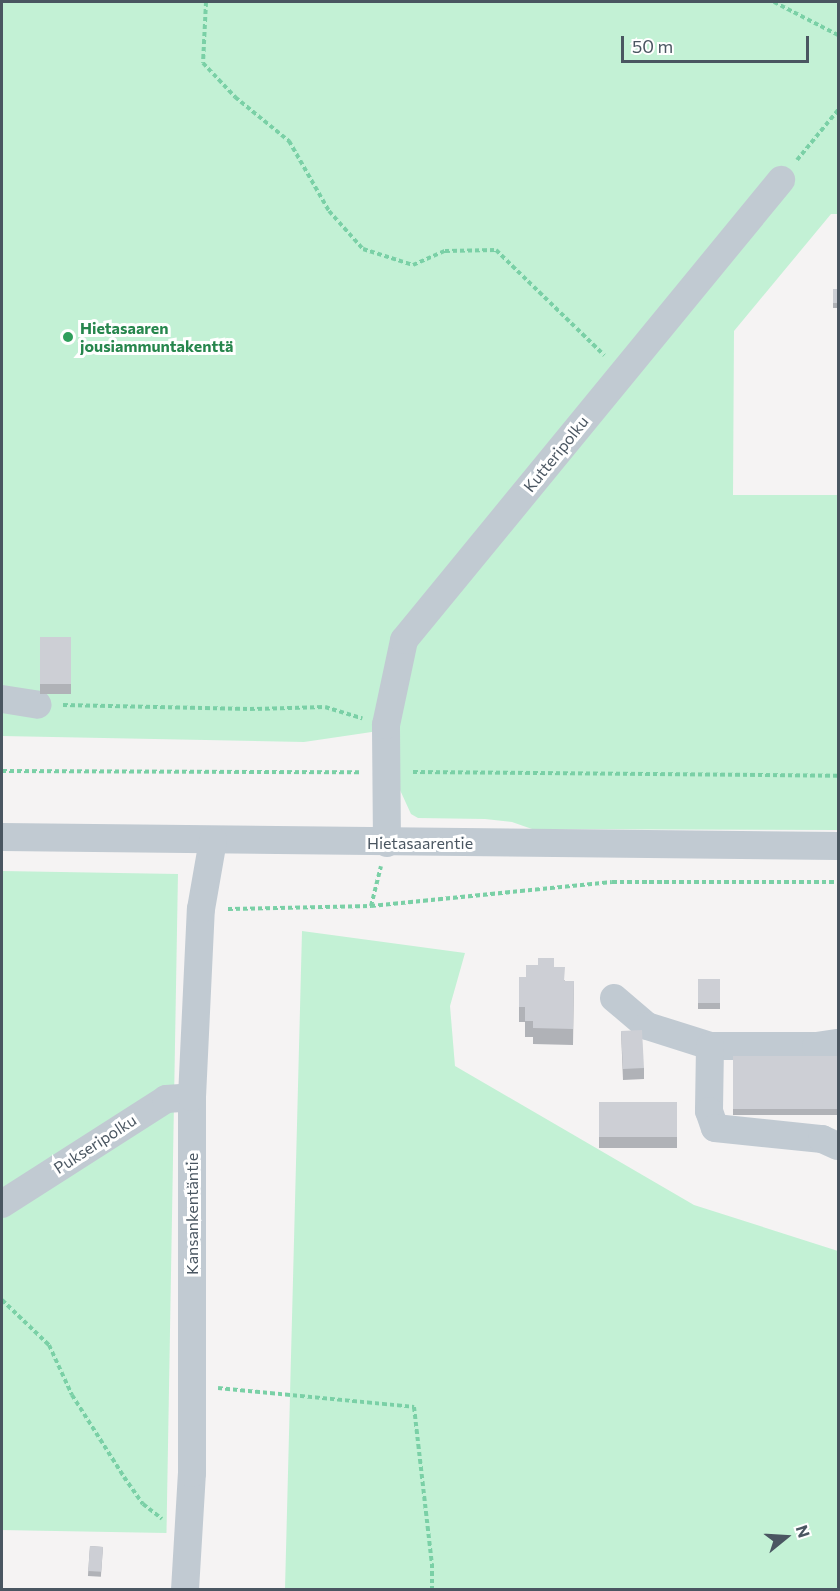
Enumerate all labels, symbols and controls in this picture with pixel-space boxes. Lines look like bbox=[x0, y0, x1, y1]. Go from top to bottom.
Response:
scale bar bbox=[624, 24, 812, 62]
text: 50 m bbox=[632, 35, 673, 57]
place label: Hietasaaren jousiammuntakenttä bbox=[80, 318, 233, 356]
marker: Hietasaaren jousiammuntakenttä bbox=[61, 330, 75, 344]
street label: Kutteripolku bbox=[520, 412, 592, 496]
street label: Hietasaarentie bbox=[367, 833, 473, 853]
street label: Pukseripolku bbox=[50, 1110, 140, 1178]
street label: Kansankentäntie bbox=[182, 1153, 202, 1275]
north arrow bbox=[756, 1507, 816, 1567]
text: N bbox=[793, 1523, 814, 1540]

